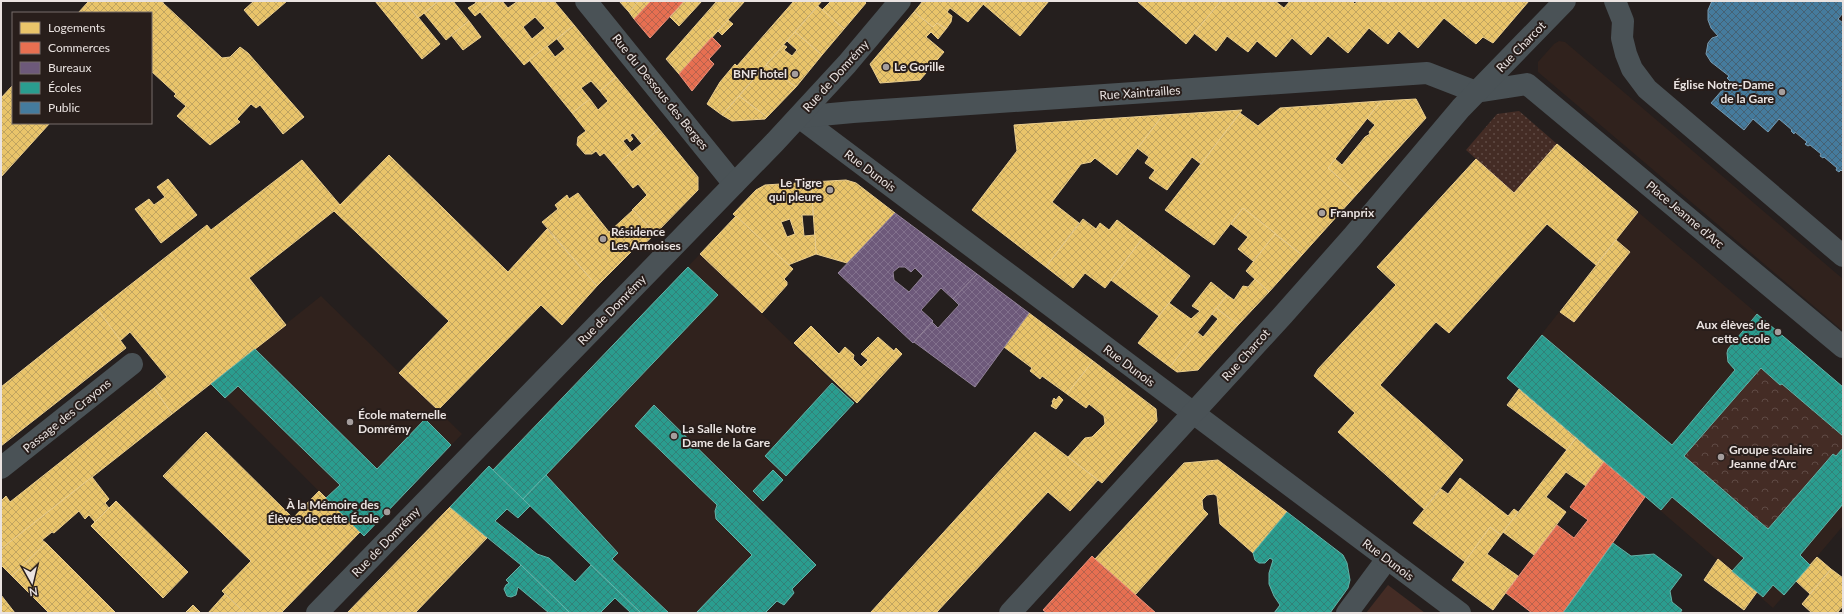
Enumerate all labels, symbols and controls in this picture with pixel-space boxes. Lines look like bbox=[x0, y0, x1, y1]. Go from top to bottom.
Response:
legend bbox=[12, 12, 152, 124]
street label: Rue Charcot bbox=[1493, 18, 1549, 75]
text: Logements bbox=[48, 20, 105, 35]
street label: Rue du Dessous des Berges bbox=[609, 31, 712, 153]
street label: Rue de Domrémy bbox=[799, 36, 872, 115]
text: Commerces bbox=[48, 40, 110, 55]
place label: Le Gorille bbox=[894, 59, 945, 74]
text: Bureaux bbox=[48, 60, 91, 75]
marker: Le Gorille bbox=[881, 62, 891, 72]
place label: BNF hotel bbox=[733, 66, 787, 81]
marker: BNF hotel bbox=[790, 69, 800, 79]
place label: Église Notre-Dame de la Gare bbox=[1673, 77, 1775, 106]
text: Écoles bbox=[48, 80, 81, 95]
street label: Rue Xaintrailles bbox=[1099, 82, 1181, 103]
marker: Église Notre-Dame de la Gare bbox=[1777, 87, 1787, 97]
text: Public bbox=[48, 100, 80, 115]
street label: Rue Dunois bbox=[842, 146, 899, 195]
place label: Le Tigre qui pleure bbox=[769, 175, 823, 204]
street label: Place Jeanne d'Arc bbox=[1643, 178, 1728, 252]
marker: Le Tigre qui pleure bbox=[825, 185, 835, 195]
place label: Franprix bbox=[1330, 205, 1375, 220]
marker: Franprix bbox=[1317, 208, 1327, 218]
place label: Résidence Les Armoises bbox=[611, 224, 681, 253]
marker: Résidence Les Armoises bbox=[598, 234, 608, 244]
street label: Rue de Domrémy bbox=[574, 271, 649, 348]
place label: Aux élèves de cette école bbox=[1695, 317, 1771, 346]
street label: Rue Charcot bbox=[1218, 325, 1273, 384]
marker: Aux élèves de cette école bbox=[1773, 327, 1783, 337]
street label: Rue Dunois bbox=[1101, 341, 1158, 390]
street label: Passage des Crayons bbox=[20, 375, 114, 456]
place label: École maternelle Domrémy bbox=[358, 407, 447, 436]
marker: École maternelle Domrémy bbox=[345, 417, 355, 427]
place label: La Salle Notre Dame de la Gare bbox=[682, 421, 771, 450]
marker: La Salle Notre Dame de la Gare bbox=[669, 431, 679, 441]
place label: Groupe scolaire Jeanne d'Arc bbox=[1729, 442, 1813, 471]
marker: Groupe scolaire Jeanne d'Arc bbox=[1716, 452, 1726, 462]
place label: À la Mémoire des Élèves de cette École bbox=[268, 497, 380, 526]
street label: Rue de Domrémy bbox=[348, 503, 423, 580]
marker: À la Mémoire des Élèves de cette École bbox=[382, 507, 392, 517]
street label: Rue Dunois bbox=[1360, 535, 1417, 584]
north arrow bbox=[12, 562, 52, 602]
text: N bbox=[28, 585, 39, 599]

